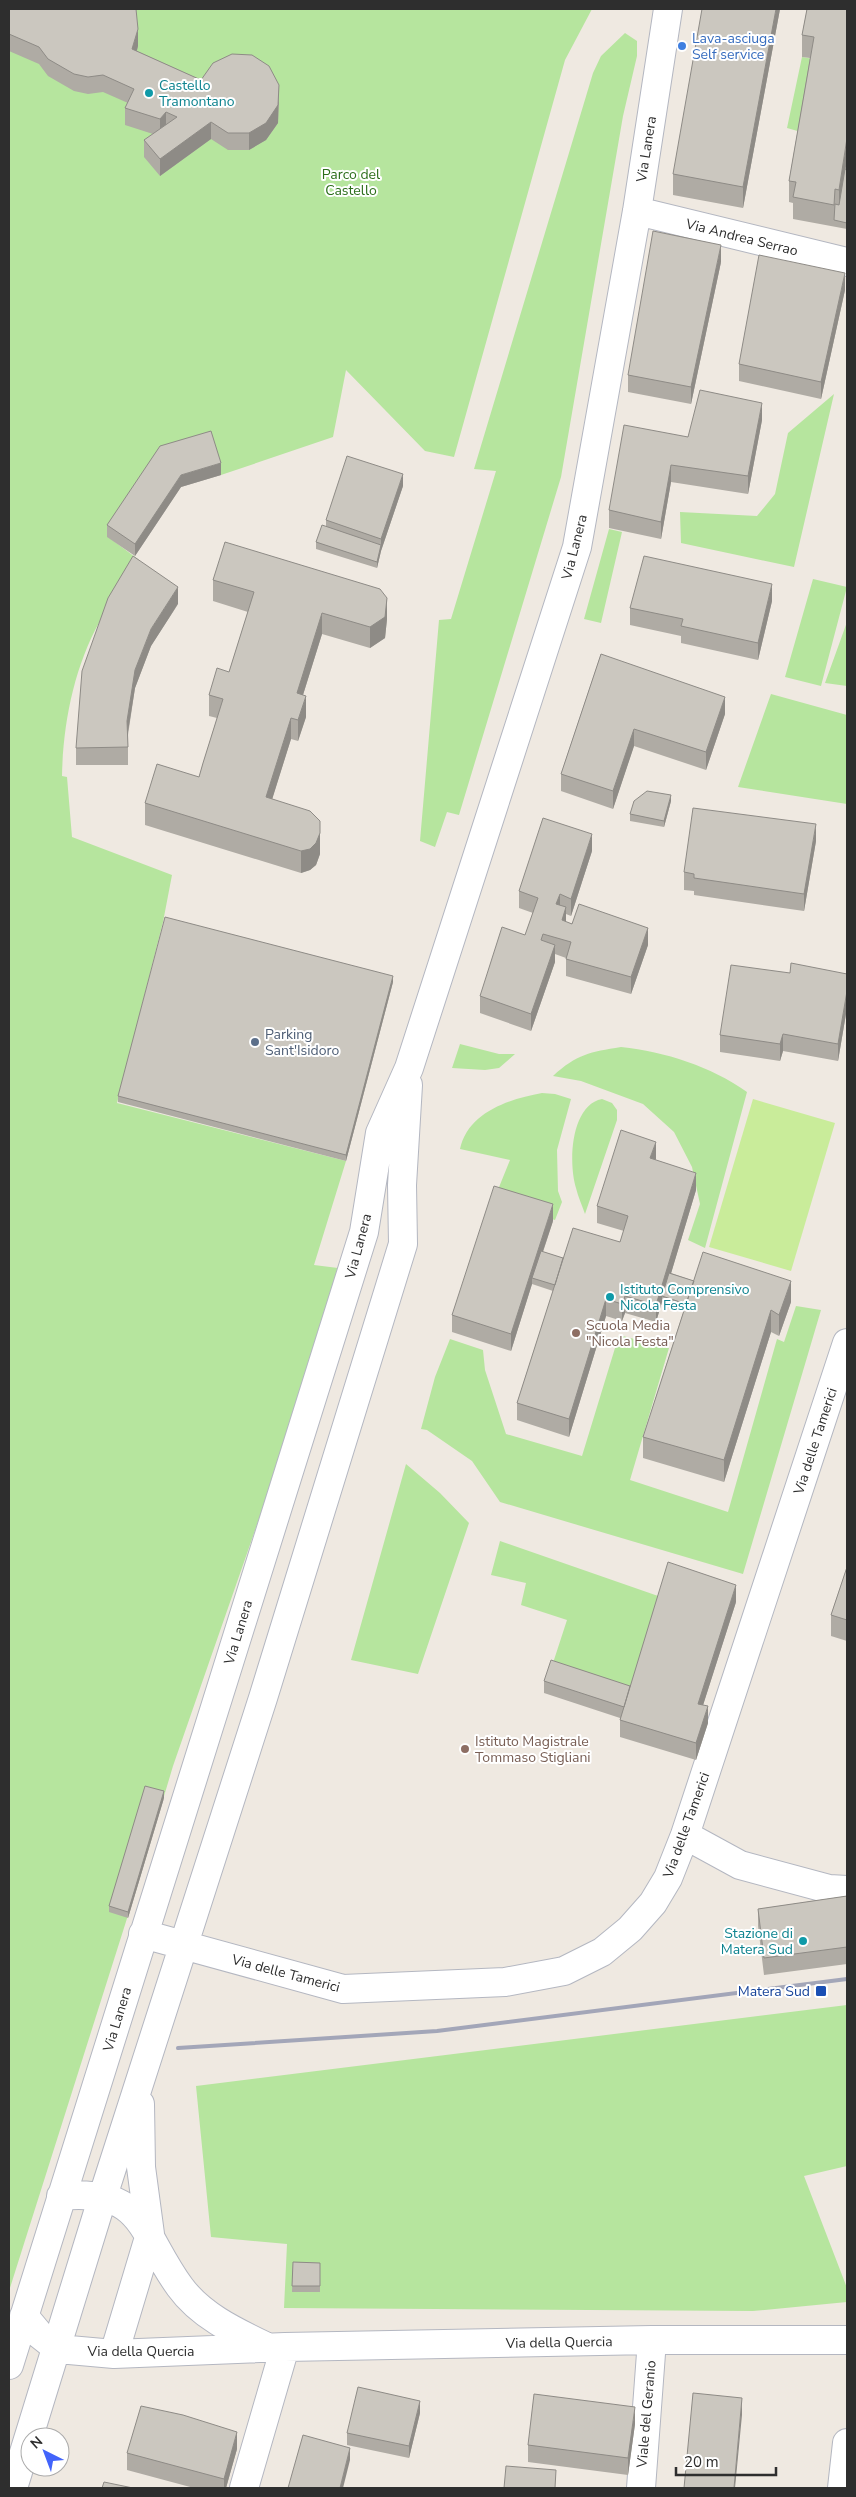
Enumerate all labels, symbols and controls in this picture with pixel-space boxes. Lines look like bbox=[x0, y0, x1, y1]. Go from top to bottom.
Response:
place label: Lava-asciuga Self service bbox=[692, 29, 775, 64]
marker: Lava-asciuga Self service bbox=[676, 40, 688, 52]
place label: Castello Tramontano bbox=[159, 76, 235, 111]
marker: Castello Tramontano bbox=[143, 87, 155, 99]
street label: Via Lanera bbox=[632, 115, 661, 184]
park label: Parco del Castello bbox=[322, 165, 381, 200]
street label: Via Andrea Serrao bbox=[683, 214, 800, 261]
street label: Via Lanera bbox=[557, 512, 592, 583]
place label: Parking Sant'Isidoro bbox=[265, 1025, 339, 1060]
marker: Parking Sant'Isidoro bbox=[249, 1036, 261, 1048]
street label: Via Lanera bbox=[340, 1211, 376, 1282]
place label: Istituto Comprensivo Nicola Festa bbox=[620, 1280, 750, 1315]
marker: Istituto Comprensivo Nicola Festa bbox=[604, 1291, 616, 1303]
place label: Scuola Media "Nicola Festa" bbox=[586, 1316, 674, 1351]
marker: Scuola Media "Nicola Festa" bbox=[570, 1327, 582, 1339]
street label: Via delle Tamerici bbox=[789, 1385, 842, 1498]
street label: Via Lanera bbox=[219, 1597, 257, 1668]
place label: Istituto Magistrale Tommaso Stigliani bbox=[475, 1732, 591, 1767]
marker: Istituto Magistrale Tommaso Stigliani bbox=[459, 1743, 471, 1755]
street label: Via delle Tamerici bbox=[658, 1770, 714, 1882]
place label: Stazione di Matera Sud bbox=[721, 1924, 793, 1959]
marker: Stazione di Matera Sud bbox=[797, 1935, 809, 1947]
street label: Via delle Tamerici bbox=[229, 1950, 342, 1997]
place label: Matera Sud bbox=[738, 1982, 810, 2001]
street label: Via Lanera bbox=[98, 1984, 136, 2055]
marker: Matera Sud bbox=[814, 1984, 828, 1998]
street label: Via della Quercia bbox=[504, 2332, 613, 2353]
street label: Via della Quercia bbox=[87, 2342, 194, 2361]
street label: Viale del Geranio bbox=[632, 2359, 661, 2470]
north arrow bbox=[20, 2427, 70, 2477]
text: N bbox=[26, 2432, 47, 2453]
scale bar bbox=[676, 2444, 776, 2476]
text: 20 m bbox=[684, 2452, 719, 2472]

